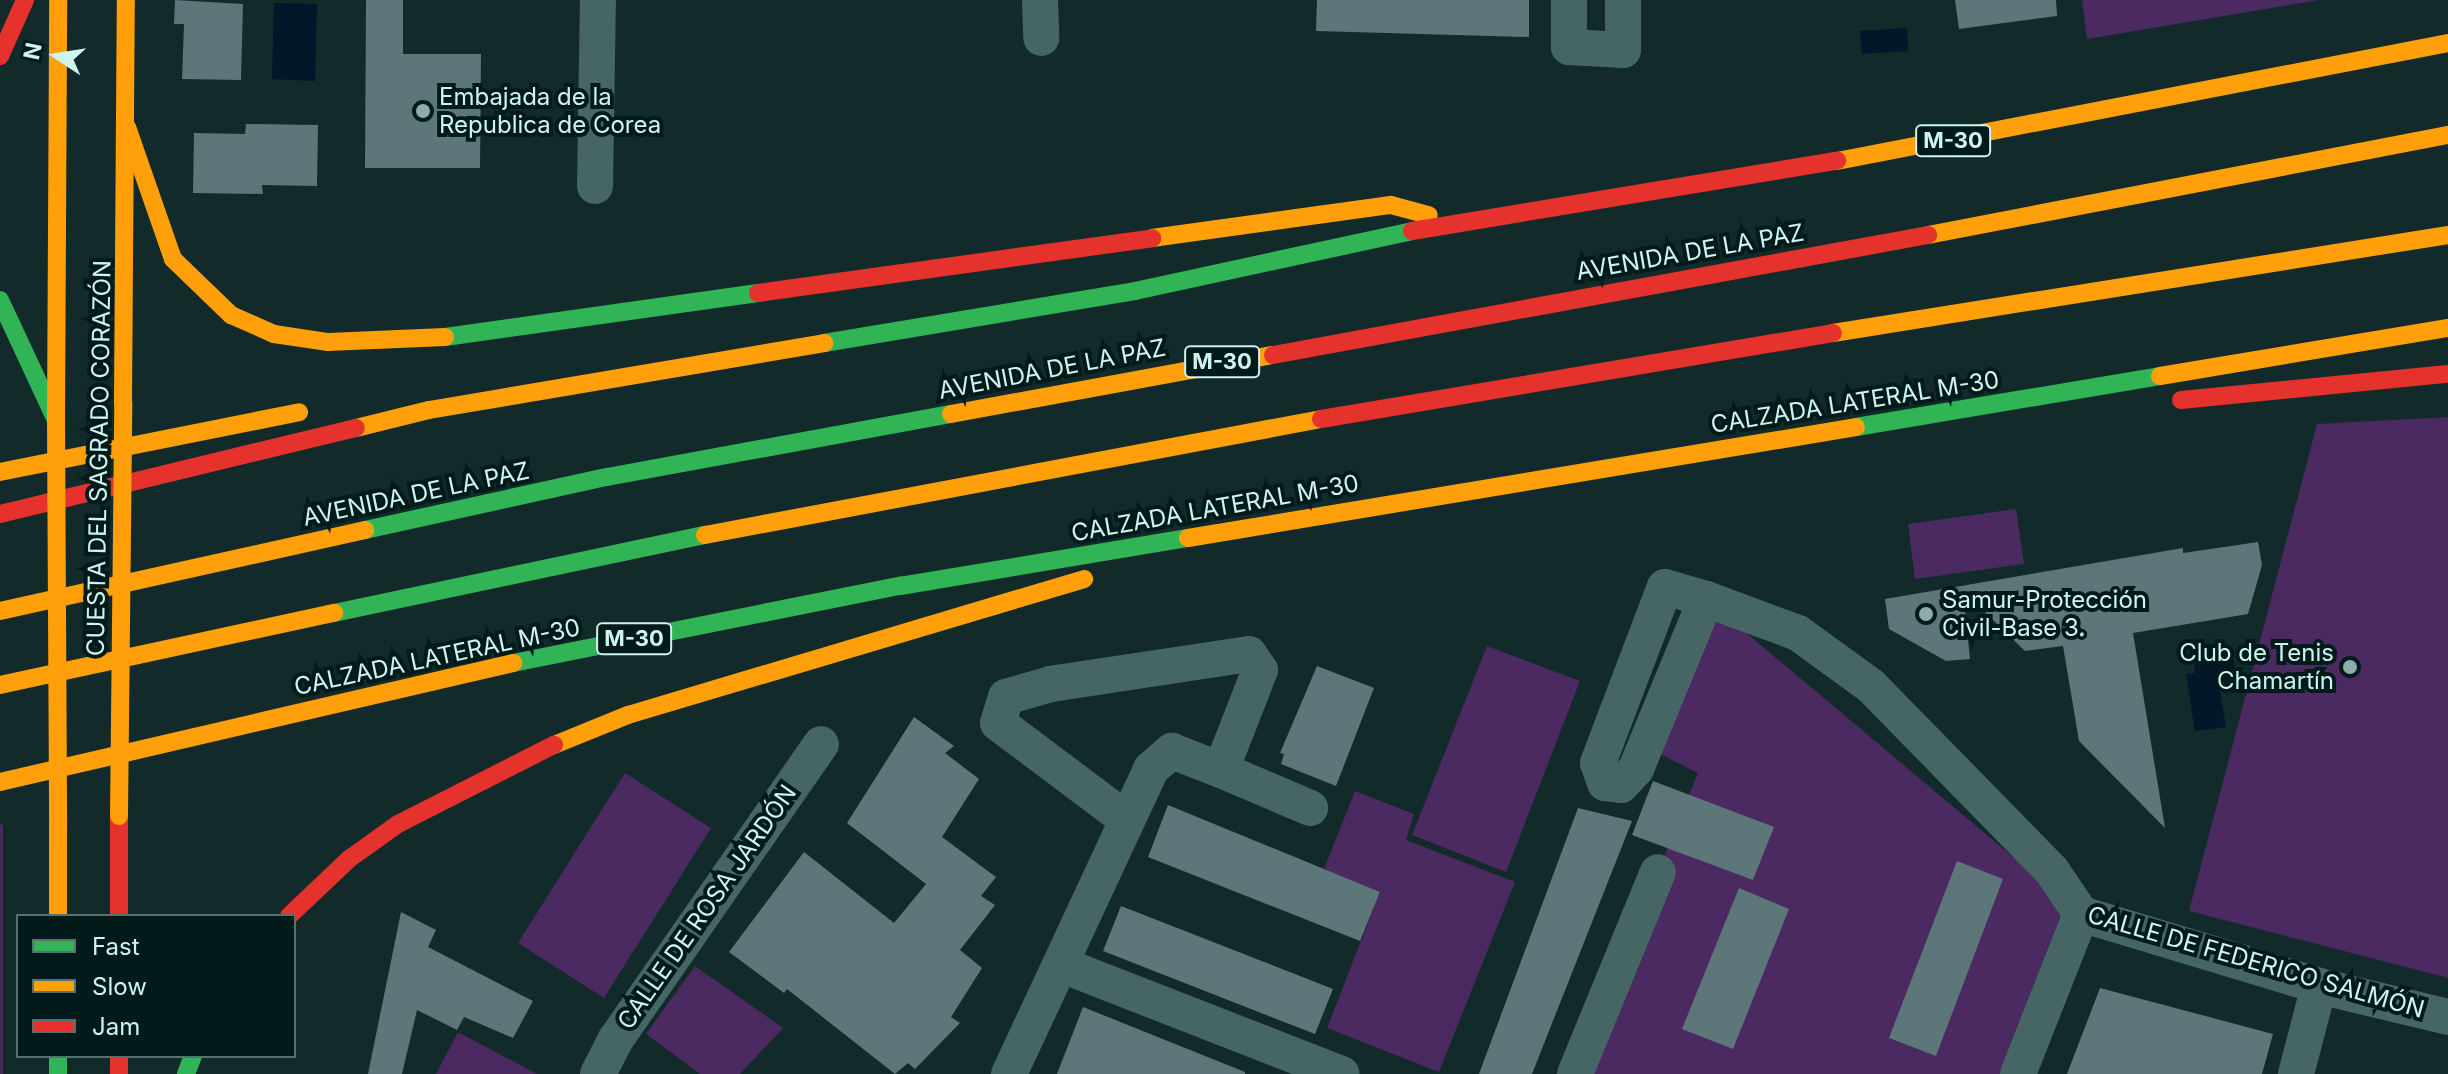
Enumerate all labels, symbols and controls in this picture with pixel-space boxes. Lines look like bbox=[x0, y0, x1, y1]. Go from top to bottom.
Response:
north arrow bbox=[16, 16, 96, 96]
text: N bbox=[18, 40, 47, 62]
place label: Embajada de la Republica de Corea bbox=[439, 83, 661, 139]
marker: Embajada de la Republica de Corea bbox=[414, 102, 432, 120]
road number: M-30 bbox=[1915, 123, 1991, 159]
street label: AVENIDA DE LA PAZ bbox=[1574, 218, 1806, 286]
street label: CUESTA DEL SAGRADO CORAZÓN bbox=[81, 260, 117, 656]
street label: AVENIDA DE LA PAZ bbox=[936, 333, 1168, 405]
road number: M-30 bbox=[1184, 344, 1260, 380]
street label: CALZADA LATERAL M-30 bbox=[1709, 365, 2001, 439]
street label: AVENIDA DE LA PAZ bbox=[300, 456, 532, 532]
street label: CALZADA LATERAL M-30 bbox=[1069, 469, 1361, 547]
place label: Samur-Protección Civil-Base 3. bbox=[1942, 586, 2147, 642]
marker: Samur-Protección Civil-Base 3. bbox=[1917, 605, 1935, 623]
street label: CALZADA LATERAL M-30 bbox=[291, 613, 583, 701]
road number: M-30 bbox=[596, 621, 672, 657]
place label: Club de Tenis Chamartín bbox=[2179, 639, 2334, 695]
marker: Club de Tenis Chamartín bbox=[2341, 658, 2359, 676]
street label: CALLE DE ROSA JARDÓN bbox=[611, 779, 803, 1035]
street label: CALLE DE FEDERICO SALMÓN bbox=[2084, 900, 2428, 1024]
legend bbox=[16, 914, 296, 1058]
text: Fast bbox=[92, 932, 140, 961]
text: Slow bbox=[92, 972, 147, 1001]
text: Jam bbox=[92, 1012, 140, 1041]

